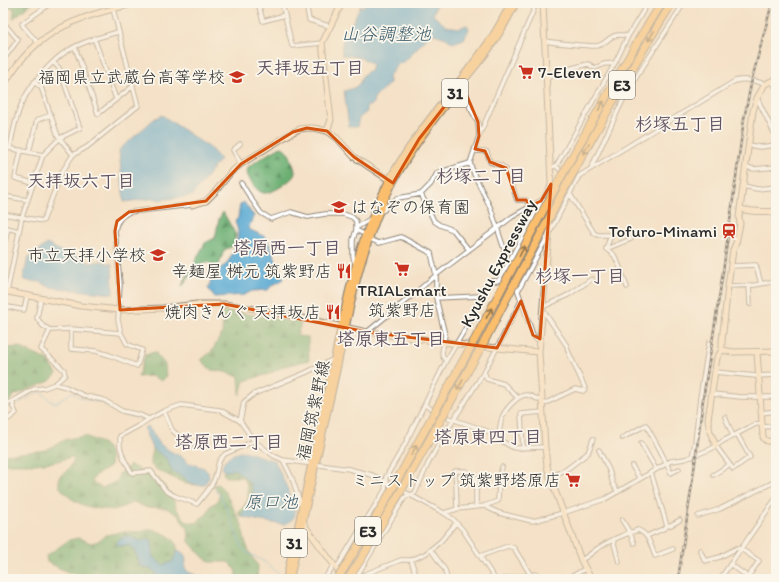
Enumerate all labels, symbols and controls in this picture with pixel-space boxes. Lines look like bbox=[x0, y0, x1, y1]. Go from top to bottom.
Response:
water label: 山谷調整池 bbox=[341, 23, 432, 45]
one-way arrow bbox=[647, 30, 655, 42]
district label: 天拝坂五丁目 bbox=[256, 57, 364, 79]
place label: 7-Eleven bbox=[538, 62, 601, 82]
supermarket icon: 7-Eleven bbox=[517, 63, 535, 81]
place label: 福岡県立武蔵台高等学校 bbox=[38, 67, 225, 87]
school or university icon: 福岡県立武蔵台高等学校 bbox=[228, 68, 246, 86]
road number: E3 bbox=[609, 71, 635, 99]
road number: 31 bbox=[442, 79, 468, 107]
one-way arrow bbox=[597, 100, 605, 112]
district label: 杉塚五丁目 bbox=[635, 113, 725, 135]
one-way arrow bbox=[582, 143, 590, 155]
district label: 杉塚二丁目 bbox=[436, 165, 526, 187]
district label: 天拝坂六丁目 bbox=[27, 170, 135, 192]
street label: Kyushu Expressway bbox=[456, 196, 540, 330]
place label: はなぞの保育園 bbox=[351, 197, 470, 217]
school or university icon: はなぞの保育園 bbox=[330, 198, 348, 216]
place label: Tofuro-Minami bbox=[609, 221, 717, 241]
station icon: Tofuro-Minami bbox=[720, 222, 738, 240]
district label: 塔原西一丁目 bbox=[233, 237, 341, 259]
place label: 市立天拝小学校 bbox=[27, 245, 146, 265]
school or university icon: 市立天拝小学校 bbox=[149, 246, 167, 264]
one-way arrow bbox=[518, 246, 526, 258]
supermarket icon: TRIALsmart 筑紫野店 bbox=[393, 260, 411, 278]
place label: 辛麺屋 桝元 筑紫野店 bbox=[171, 261, 332, 281]
restaurant icon: 辛麺屋 桝元 筑紫野店 bbox=[335, 262, 353, 280]
district label: 杉塚一丁目 bbox=[535, 265, 625, 287]
place label: TRIALsmart 筑紫野店 bbox=[357, 280, 447, 320]
place label: 焼肉きんぐ 天拝坂店 bbox=[164, 302, 321, 322]
restaurant icon: 焼肉きんぐ 天拝坂店 bbox=[324, 303, 342, 321]
one-way arrow bbox=[485, 307, 493, 319]
district label: 塔原東五丁目 bbox=[337, 328, 445, 350]
street label: 福岡筑紫野線 bbox=[293, 358, 333, 462]
one-way arrow bbox=[455, 379, 463, 391]
district label: 塔原東四丁目 bbox=[434, 426, 542, 448]
district label: 塔原西二丁目 bbox=[175, 431, 283, 453]
one-way arrow bbox=[411, 444, 418, 456]
place label: ミニストップ 筑紫野塔原店 bbox=[351, 470, 561, 490]
supermarket icon: ミニストップ 筑紫野塔原店 bbox=[564, 471, 582, 489]
water label: 原口池 bbox=[244, 491, 299, 513]
road number: E3 bbox=[355, 517, 381, 545]
road number: 31 bbox=[281, 529, 307, 557]

